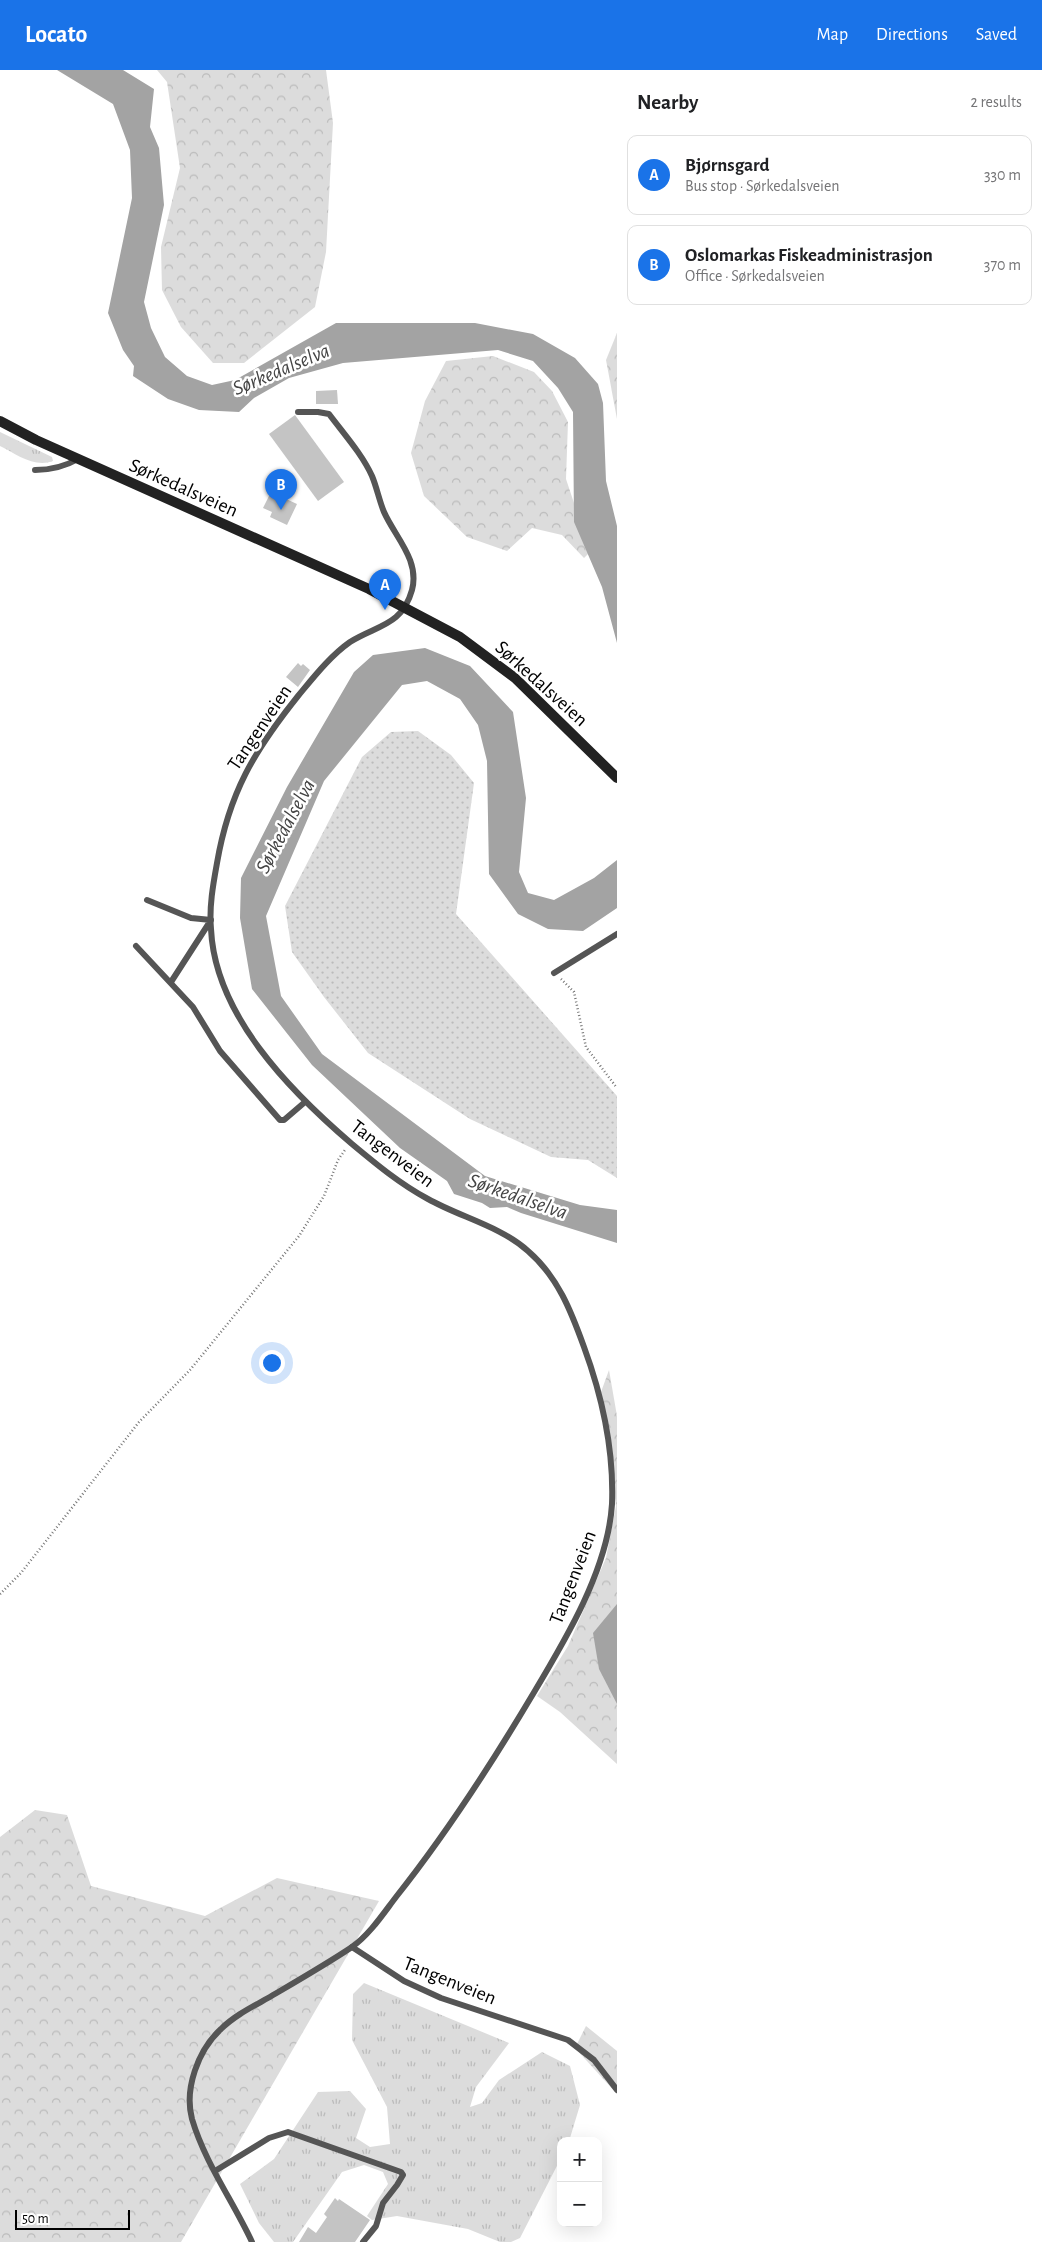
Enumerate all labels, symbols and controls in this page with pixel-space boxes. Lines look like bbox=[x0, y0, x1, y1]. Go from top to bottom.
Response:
text: Locato bbox=[25, 23, 87, 47]
text: Map bbox=[817, 26, 848, 44]
text: Directions bbox=[876, 26, 948, 44]
text: Saved bbox=[976, 26, 1017, 44]
text: Nearby bbox=[637, 92, 698, 113]
text: 2 results bbox=[970, 94, 1022, 110]
text: Bjørnsgard bbox=[685, 156, 770, 175]
text: A bbox=[649, 167, 659, 183]
text: 330 m bbox=[984, 167, 1021, 183]
text: Bus stop · Sørkedalsveien bbox=[685, 178, 840, 194]
text: Oslomarkas Fiskeadministrasjon bbox=[685, 246, 933, 265]
text: B bbox=[649, 257, 659, 273]
text: 370 m bbox=[984, 257, 1021, 273]
text: Office · Sørkedalsveien bbox=[685, 268, 825, 284]
water label: Sørkedalselva bbox=[230, 340, 333, 399]
street label: Sørkedalsveien bbox=[126, 455, 241, 521]
pin: B bbox=[265, 469, 297, 510]
pin: A bbox=[369, 569, 401, 610]
street label: Sørkedalsveien bbox=[491, 637, 591, 730]
street label: Tangenveien bbox=[224, 681, 296, 774]
water label: Sørkedalselva bbox=[252, 776, 319, 877]
street label: Tangenveien bbox=[347, 1116, 438, 1191]
water label: Sørkedalselva bbox=[466, 1170, 570, 1223]
your location bbox=[259, 1350, 285, 1376]
street label: Tangenveien bbox=[546, 1528, 600, 1627]
street label: Tangenveien bbox=[400, 1953, 499, 2009]
map controls bbox=[557, 2137, 602, 2227]
button: + bbox=[557, 2137, 602, 2182]
button: − bbox=[557, 2182, 602, 2227]
scale bar bbox=[15, 2207, 130, 2230]
text: 50 m bbox=[22, 2212, 49, 2226]

